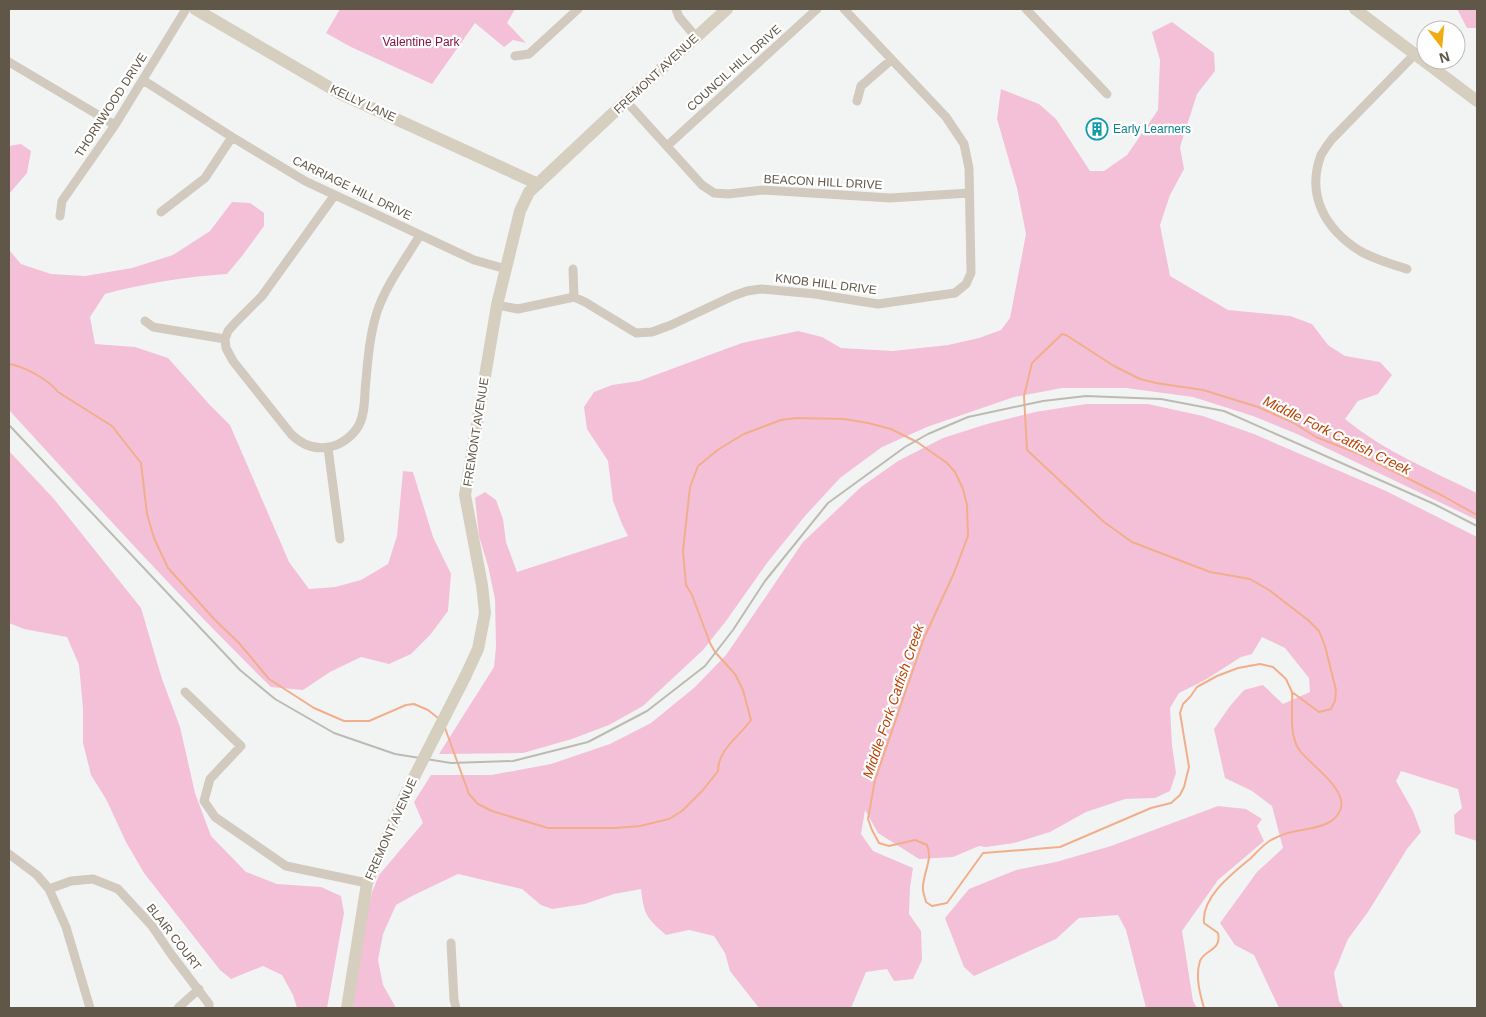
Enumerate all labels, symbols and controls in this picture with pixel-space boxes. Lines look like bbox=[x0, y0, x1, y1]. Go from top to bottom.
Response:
north arrow bbox=[1416, 20, 1466, 70]
street label: COUNCIL HILL DRIVE bbox=[684, 22, 784, 114]
street label: FREMONT AVENUE bbox=[611, 31, 701, 117]
park label: Valentine Park bbox=[382, 35, 461, 49]
text: N bbox=[1438, 48, 1452, 67]
street label: THORNWOOD DRIVE bbox=[72, 50, 150, 160]
street label: KELLY LANE bbox=[328, 82, 398, 124]
building icon: Early Learners bbox=[1085, 117, 1109, 141]
place label: Early Learners bbox=[1113, 122, 1191, 136]
street label: CARRIAGE HILL DRIVE bbox=[290, 153, 414, 223]
street label: BEACON HILL DRIVE bbox=[763, 172, 883, 192]
street label: KNOB HILL DRIVE bbox=[774, 271, 878, 297]
street label: FREMONT AVENUE bbox=[460, 376, 492, 488]
water label: Middle Fork Catfish Creek bbox=[1261, 392, 1414, 478]
water label: Middle Fork Catfish Creek bbox=[859, 621, 927, 780]
street label: FREMONT AVENUE bbox=[362, 776, 420, 882]
street label: BLAIR COURT bbox=[144, 901, 205, 974]

